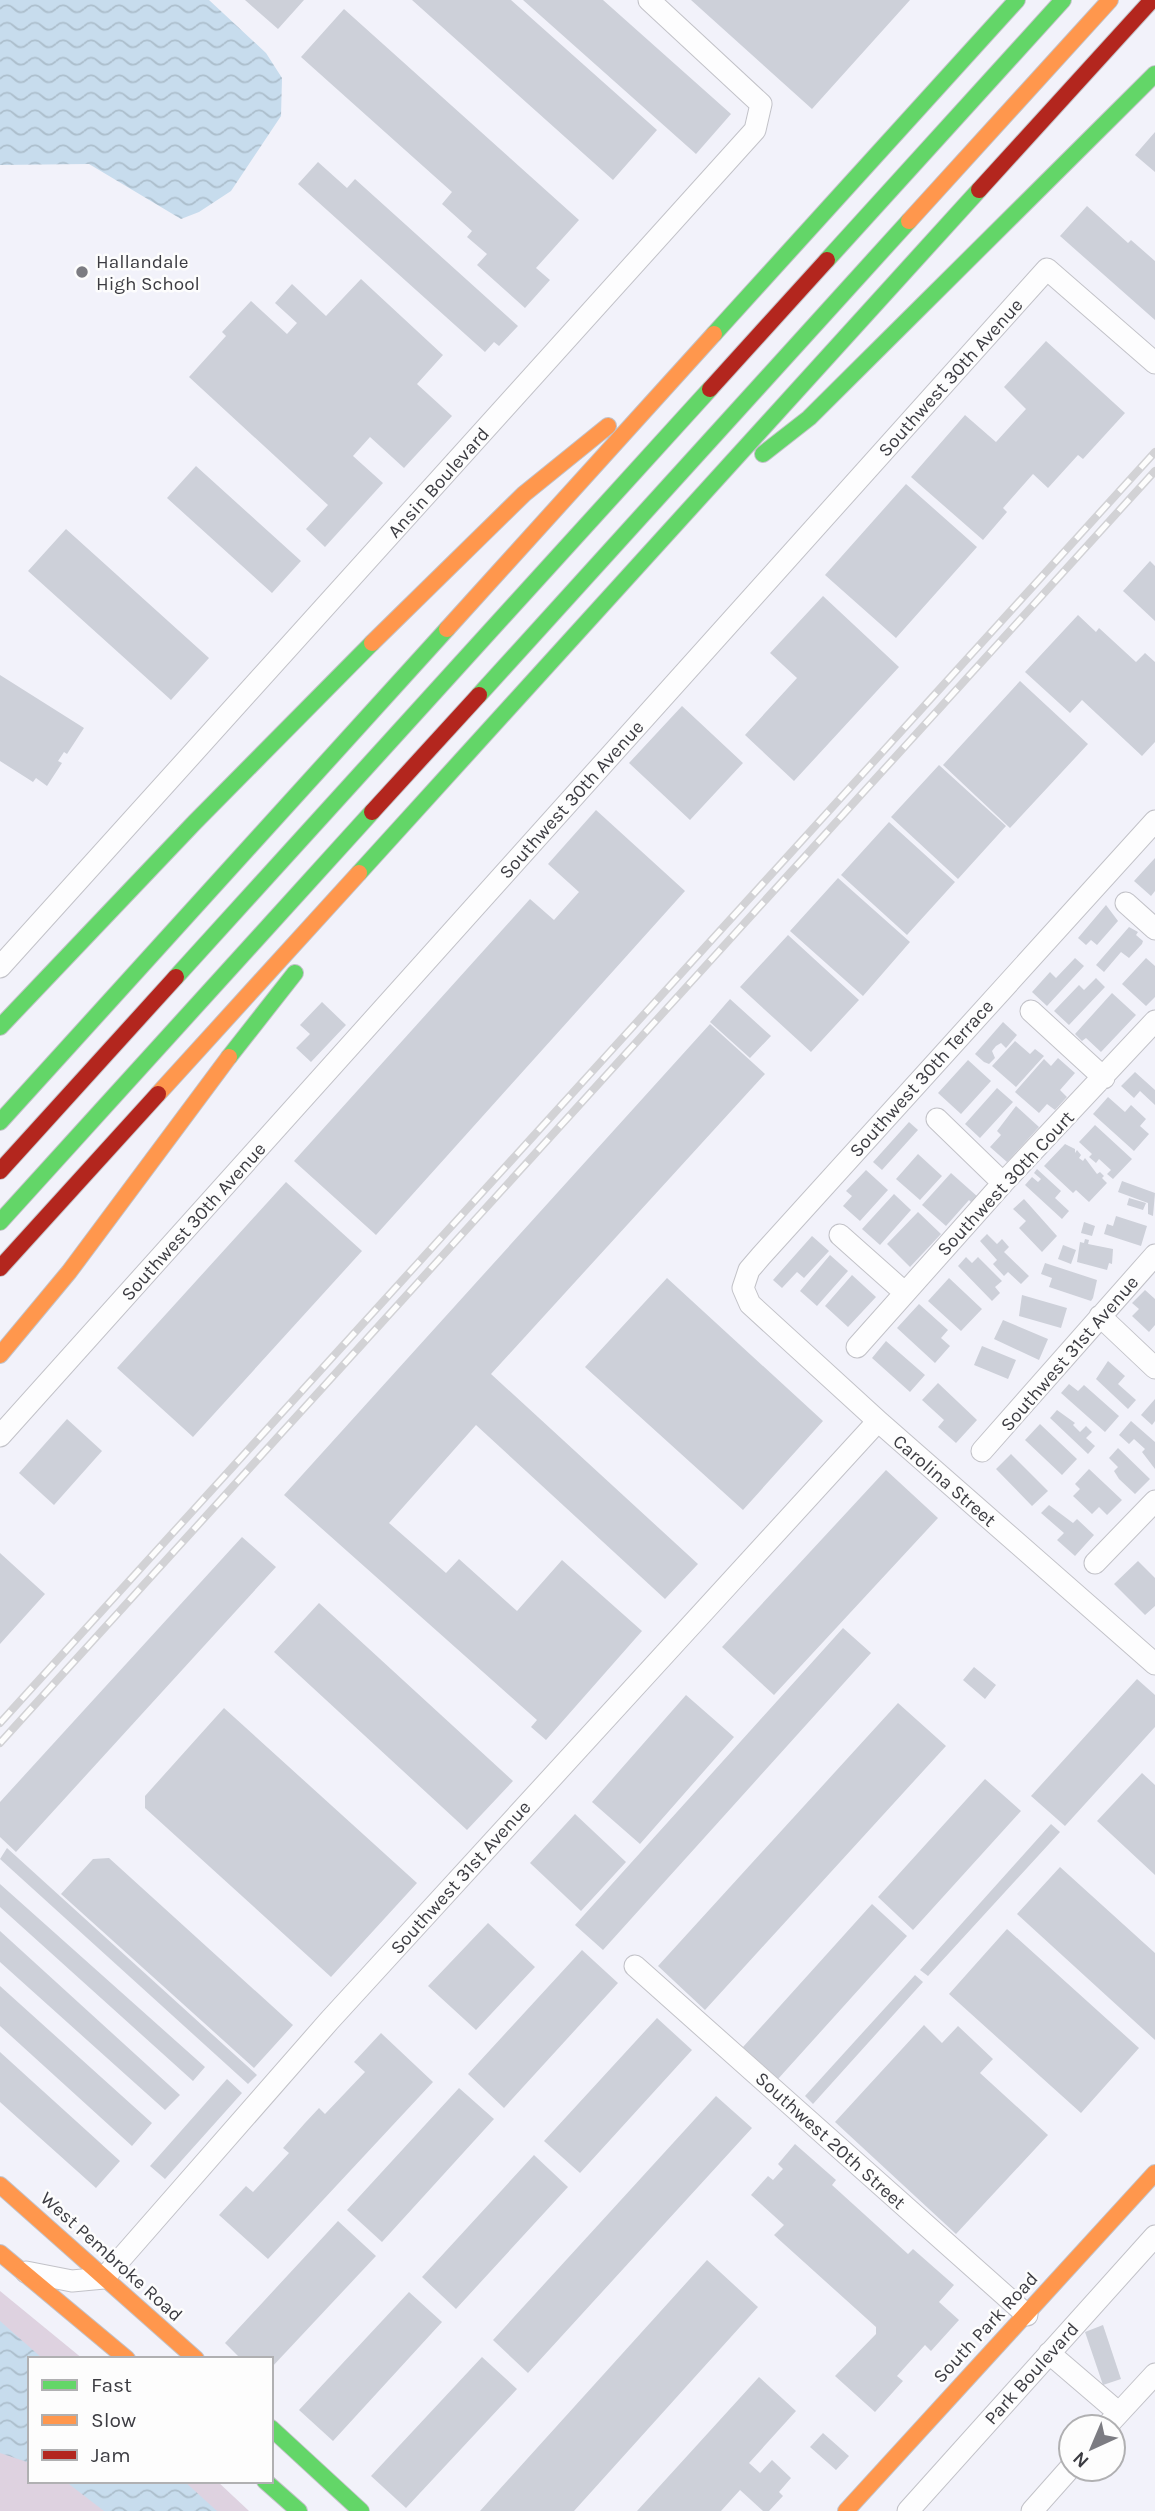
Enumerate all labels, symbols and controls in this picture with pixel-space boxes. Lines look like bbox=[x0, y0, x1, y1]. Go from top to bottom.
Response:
place label: Hallandale High School bbox=[96, 251, 200, 295]
marker: Hallandale High School bbox=[74, 264, 90, 280]
street label: Southwest 30th Avenue bbox=[874, 294, 1028, 461]
street label: Ansin Boulevard bbox=[383, 423, 494, 542]
street label: Southwest 30th Avenue bbox=[495, 716, 649, 883]
street label: Southwest 30th Terrace bbox=[845, 995, 998, 1162]
street label: Southwest 30th Court bbox=[933, 1107, 1079, 1261]
street label: Southwest 30th Avenue bbox=[117, 1138, 271, 1305]
street label: Southwest 31st Avenue bbox=[996, 1271, 1143, 1436]
street label: Carolina Street bbox=[888, 1430, 1000, 1531]
street label: Southwest 31st Avenue bbox=[386, 1796, 535, 1959]
street label: Southwest 20th Street bbox=[751, 2067, 910, 2214]
street label: West Pembroke Road bbox=[36, 2187, 187, 2326]
street label: South Park Road bbox=[929, 2268, 1043, 2388]
street label: Park Boulevard bbox=[980, 2318, 1083, 2429]
legend bbox=[28, 2357, 273, 2483]
text: Fast bbox=[91, 2373, 132, 2397]
text: Slow bbox=[91, 2408, 136, 2432]
north arrow bbox=[1057, 2413, 1127, 2483]
text: Jam bbox=[91, 2443, 131, 2467]
text: N bbox=[1068, 2447, 1093, 2472]

